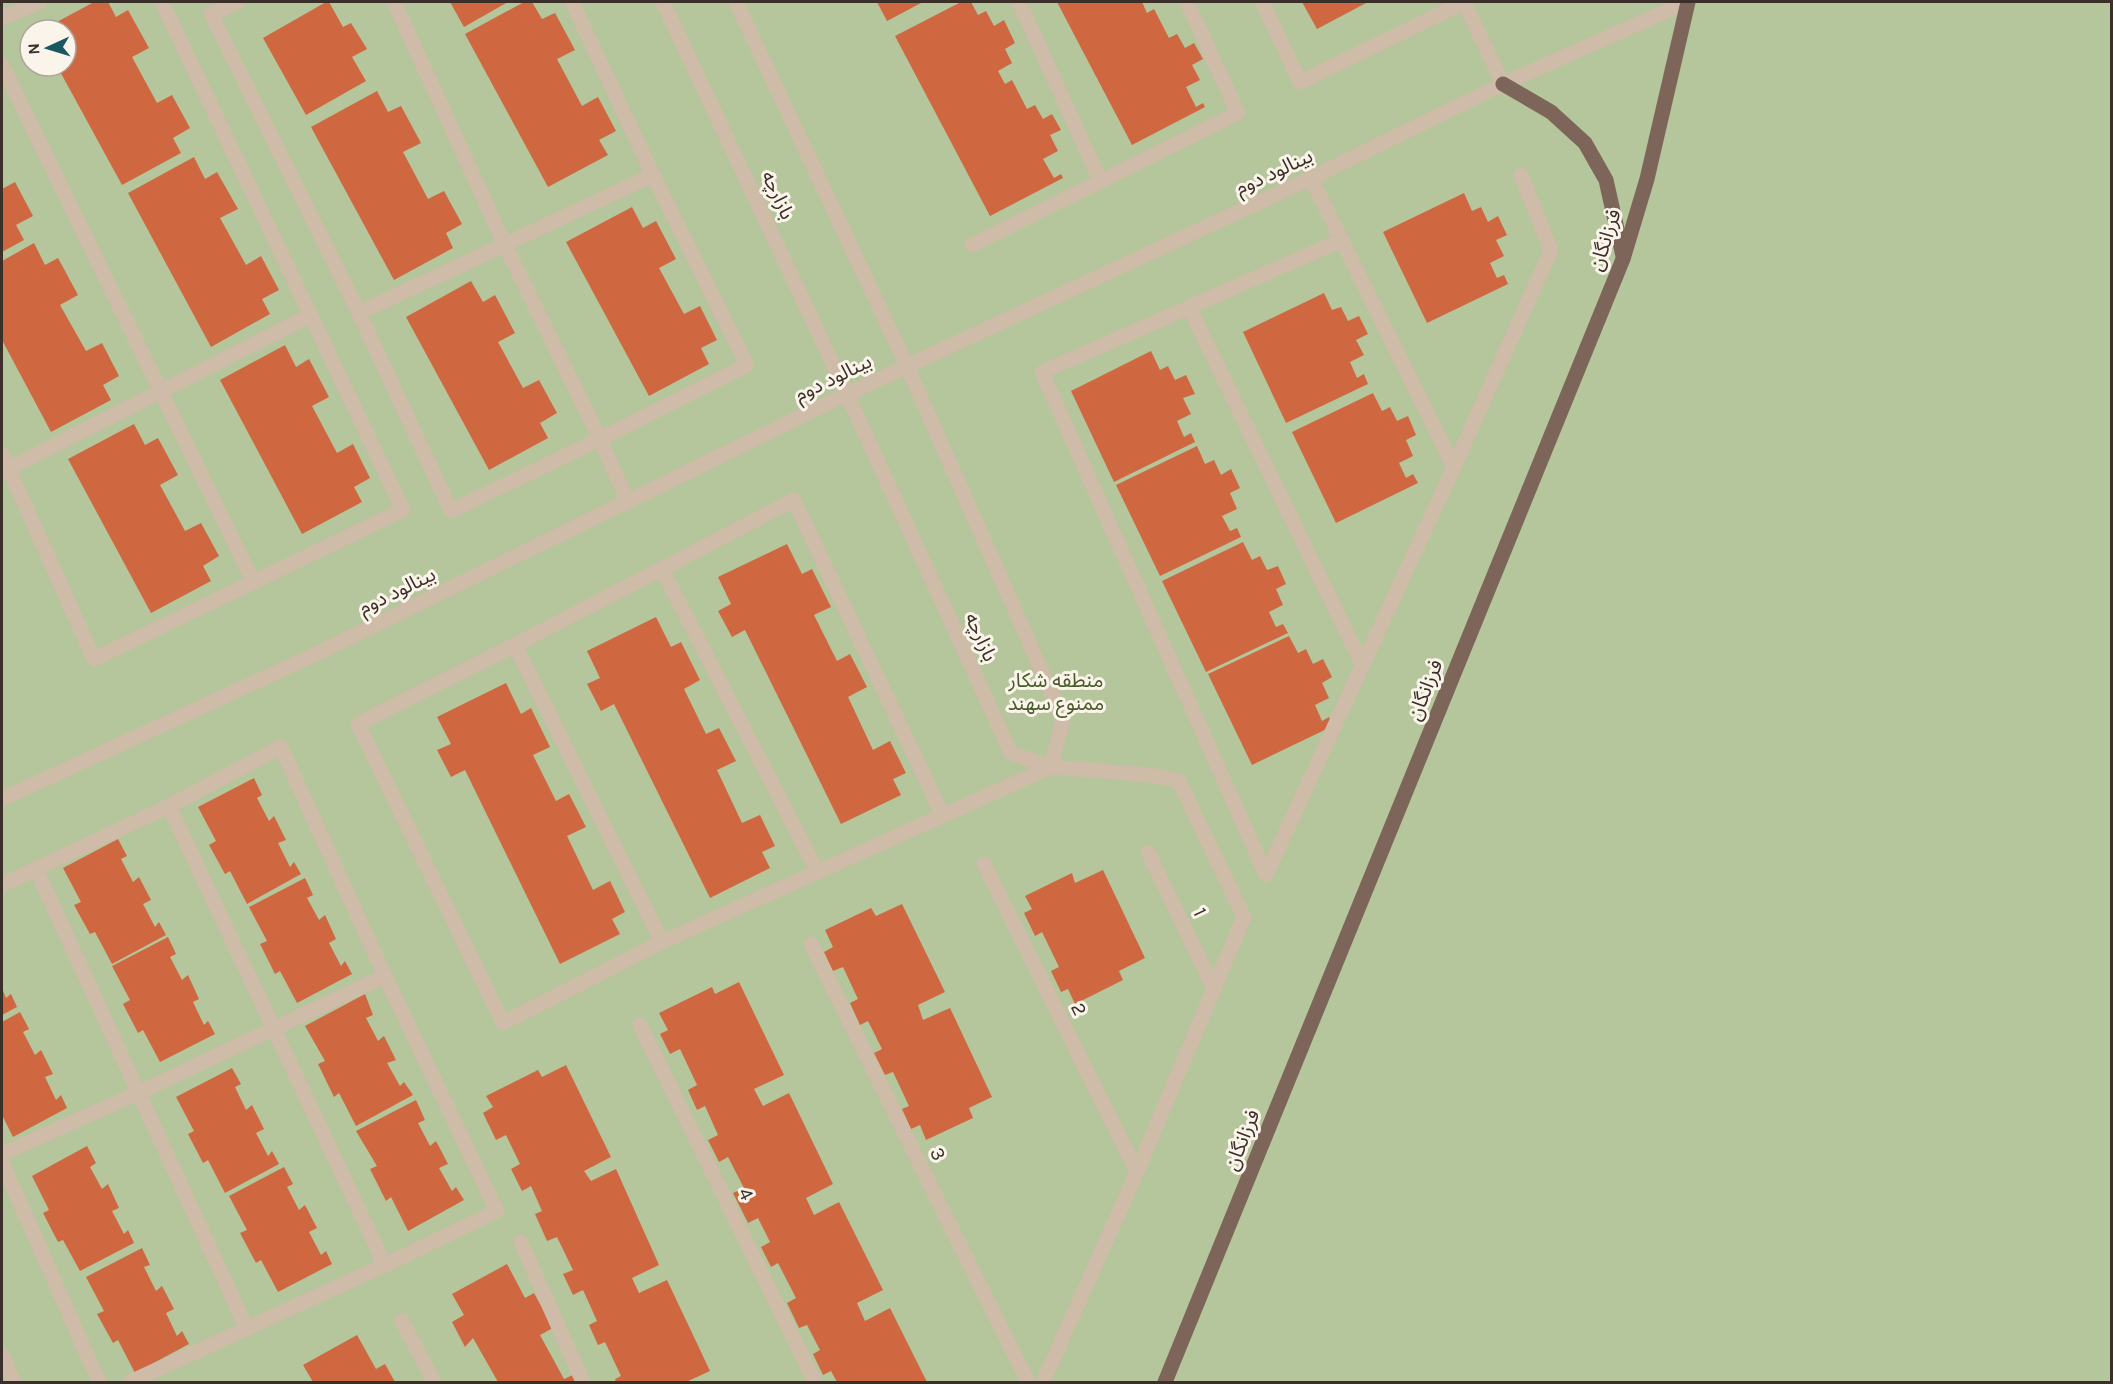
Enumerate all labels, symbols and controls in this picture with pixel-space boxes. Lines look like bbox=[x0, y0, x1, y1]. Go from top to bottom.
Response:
north arrow bbox=[18, 18, 78, 78]
text: N bbox=[24, 43, 43, 55]
street label: بینالود دوم bbox=[1232, 144, 1318, 203]
street label: بازارچه bbox=[756, 167, 799, 223]
street label: فرزانگان bbox=[1584, 206, 1626, 274]
street label: بینالود دوم bbox=[791, 350, 876, 409]
street label: بینالود دوم bbox=[355, 563, 440, 622]
street label: بازارچه bbox=[959, 609, 1002, 665]
street label: فرزانگان bbox=[1402, 656, 1448, 724]
park label: منطقه شکار ممنوع سهند bbox=[1008, 669, 1104, 718]
street label: 1 bbox=[1188, 904, 1212, 920]
street label: 2 bbox=[1066, 999, 1092, 1019]
street label: فرزانگان bbox=[1219, 1106, 1265, 1174]
street label: 3 bbox=[925, 1144, 951, 1164]
street label: 4 bbox=[733, 1184, 759, 1204]

